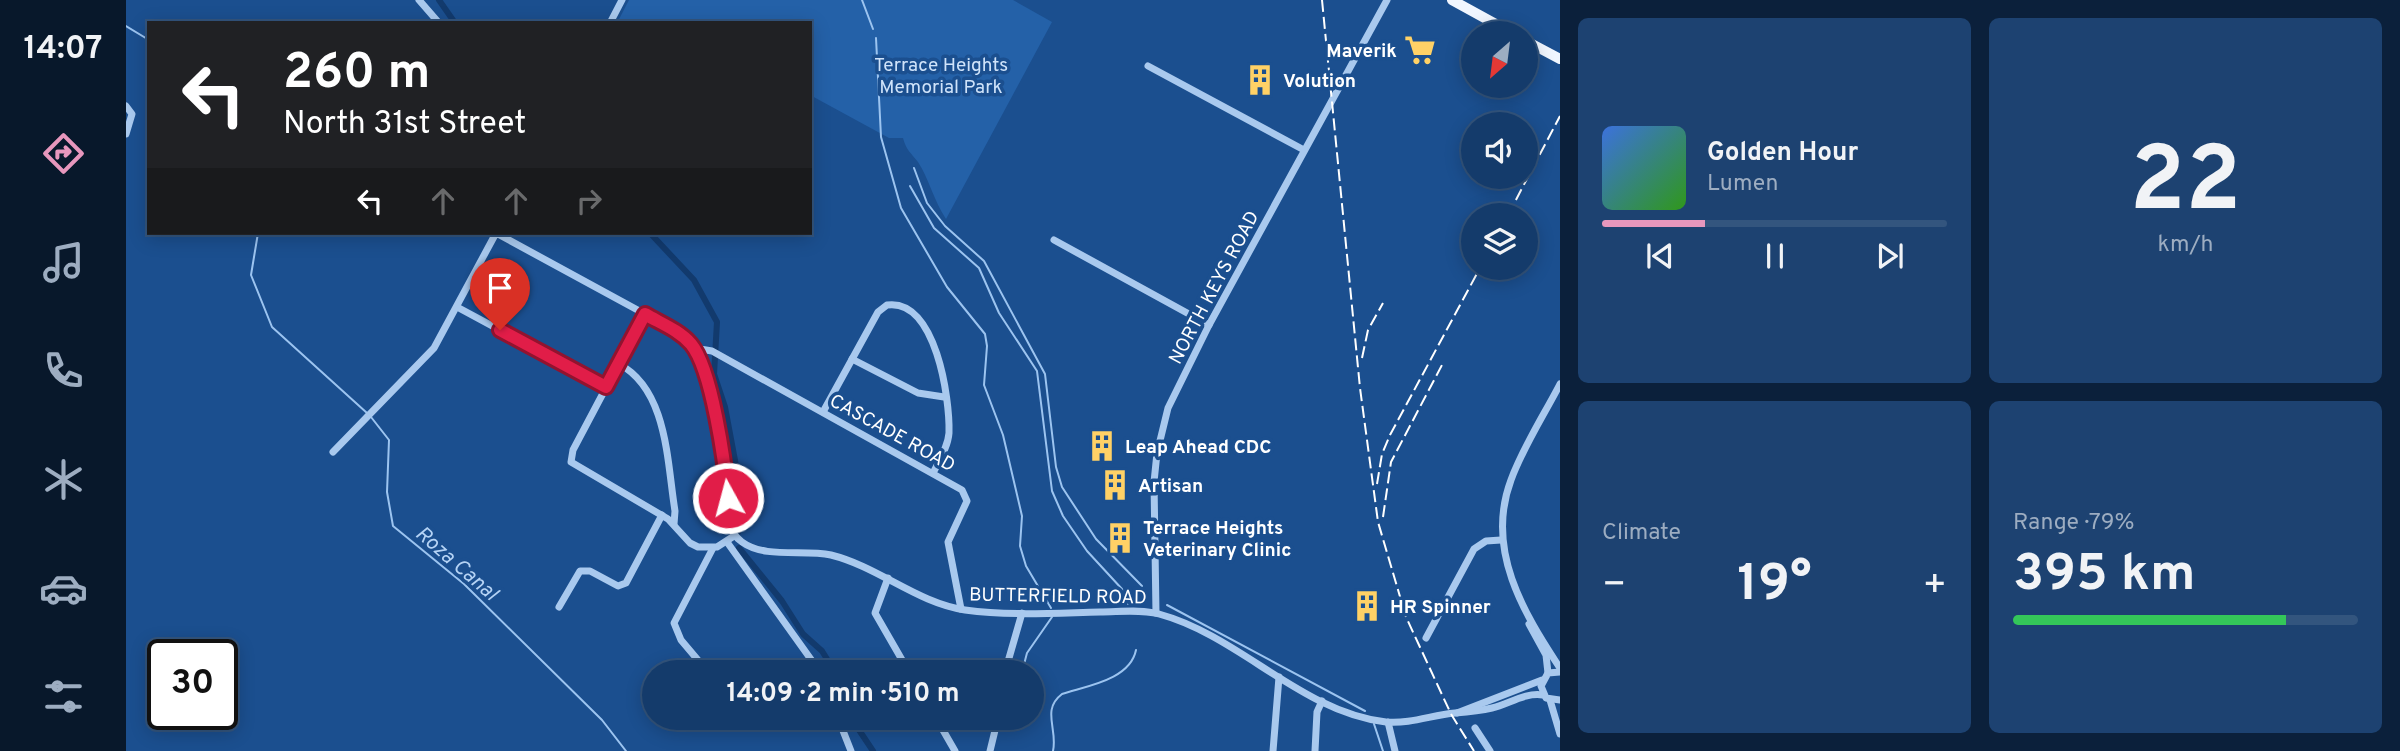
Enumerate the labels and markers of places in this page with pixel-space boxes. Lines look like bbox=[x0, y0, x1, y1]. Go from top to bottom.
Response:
supermarket icon: Maverik bbox=[1403, 33, 1437, 67]
place label: Maverik bbox=[1326, 40, 1397, 64]
building icon: Volution bbox=[1243, 63, 1277, 97]
place label: Volution bbox=[1283, 70, 1356, 94]
pin bbox=[470, 258, 530, 330]
building icon: Leap Ahead CDC bbox=[1085, 429, 1119, 463]
place label: Leap Ahead CDC bbox=[1125, 436, 1271, 460]
building icon: Artisan bbox=[1098, 468, 1132, 502]
place label: Artisan bbox=[1138, 475, 1203, 499]
place label: Terrace Heights Veterinary Clinic bbox=[1143, 517, 1291, 563]
building icon: Terrace Heights Veterinary Clinic bbox=[1103, 521, 1137, 555]
building icon: HR Spinner bbox=[1350, 589, 1384, 623]
place label: HR Spinner bbox=[1390, 596, 1491, 620]

